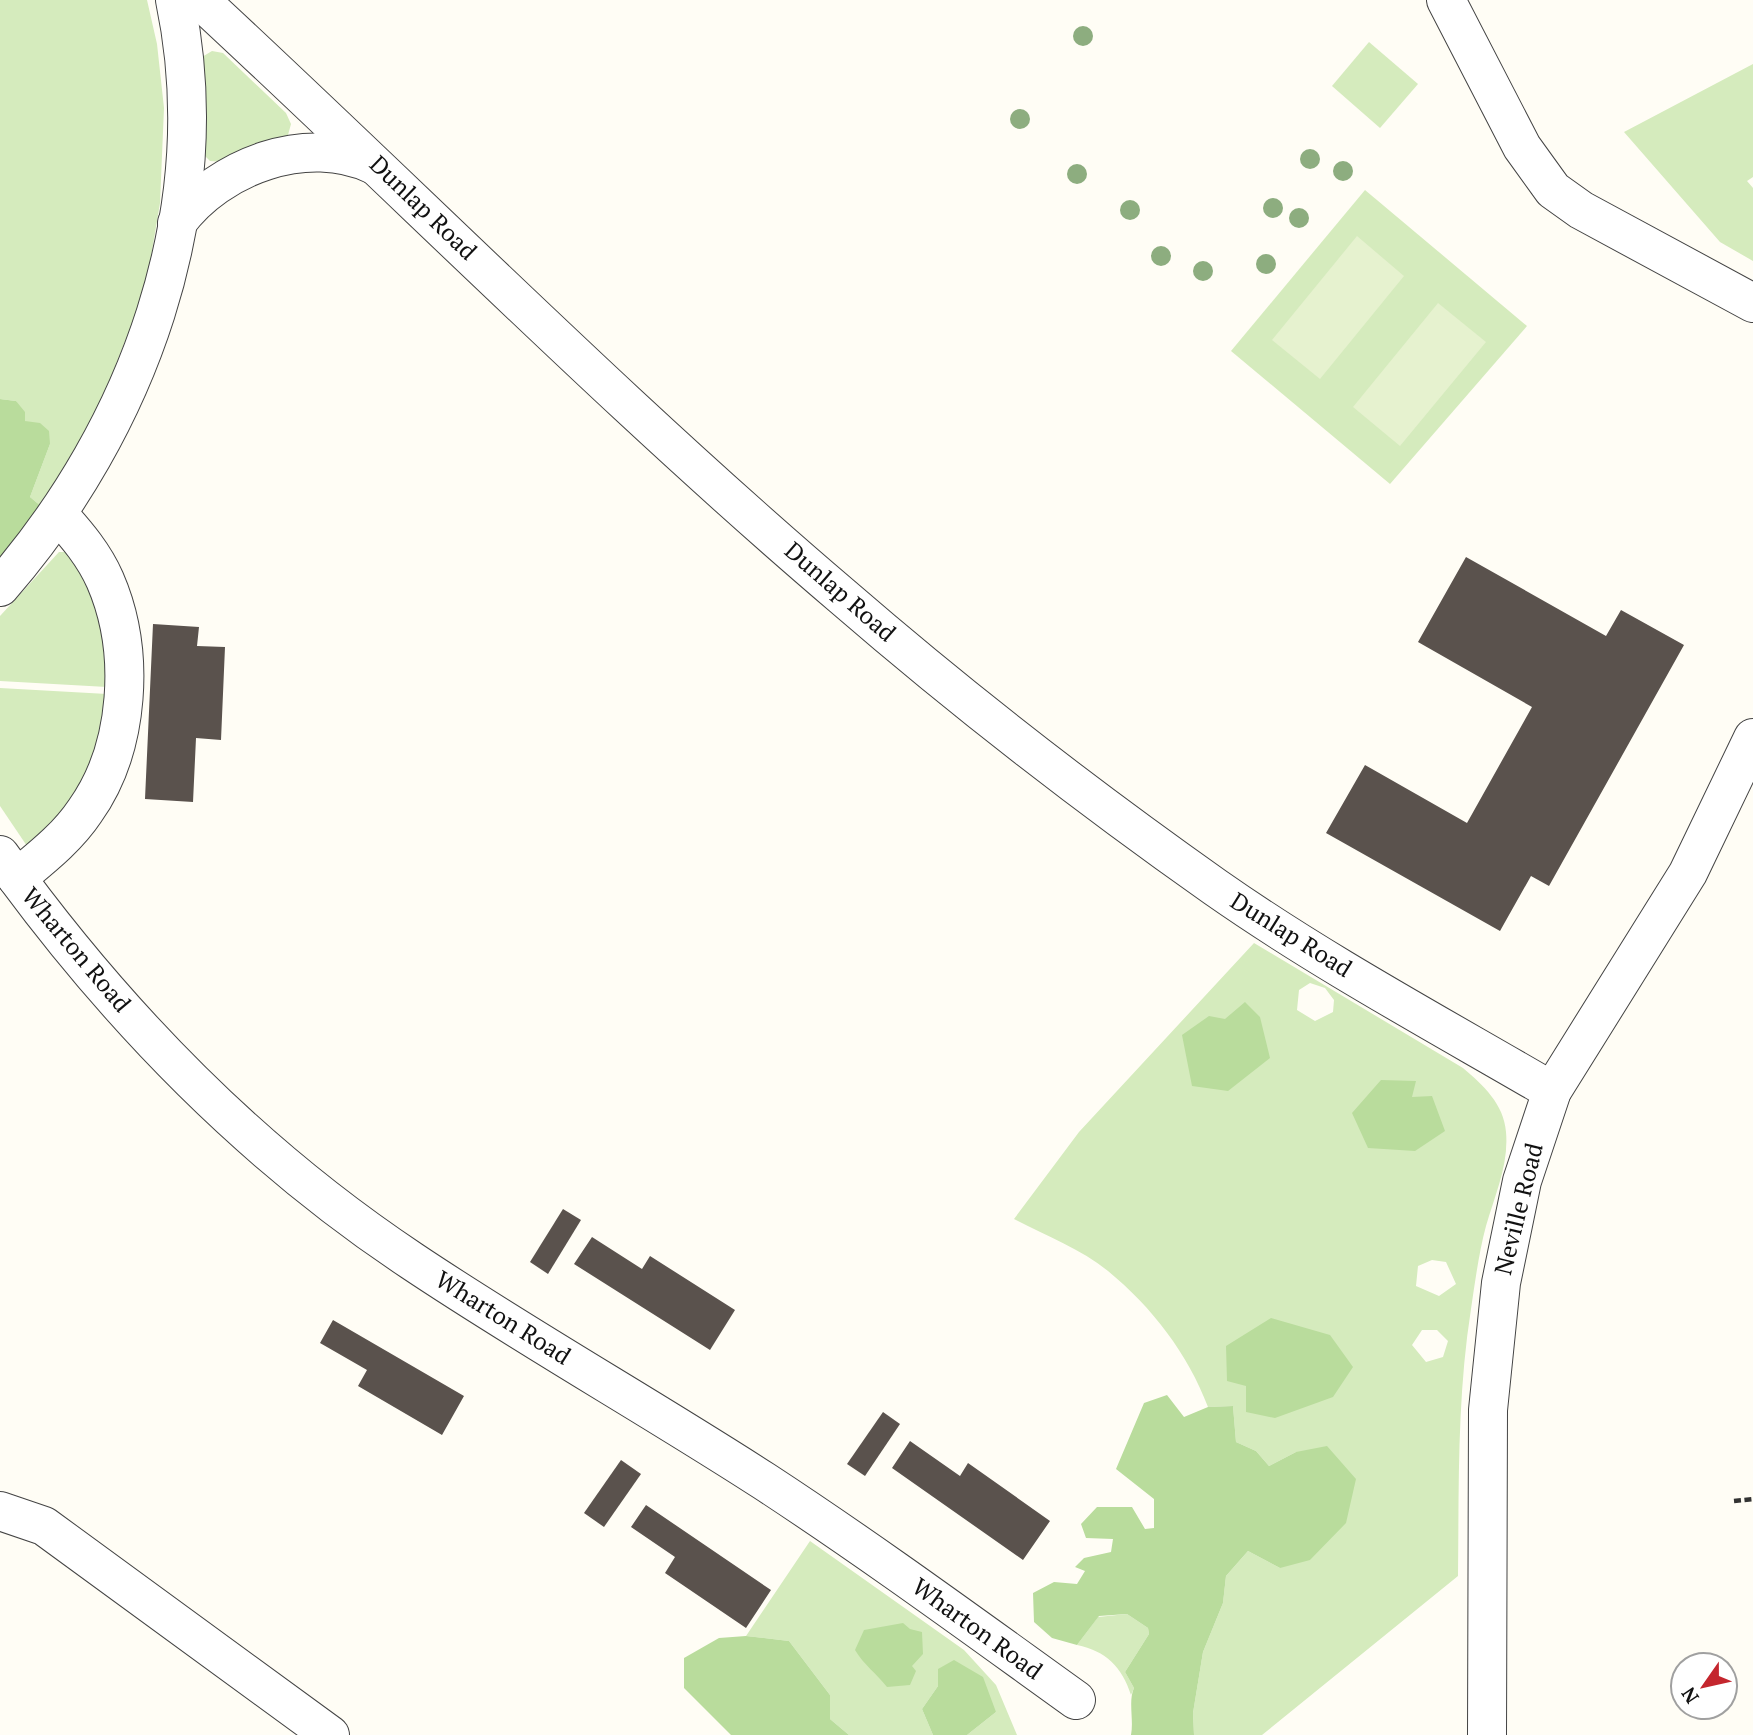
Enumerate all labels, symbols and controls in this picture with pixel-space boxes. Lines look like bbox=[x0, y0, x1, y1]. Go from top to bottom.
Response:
street label: Dunlap Road bbox=[363, 148, 484, 266]
street label: Dunlap Road bbox=[778, 534, 903, 648]
street label: Wharton Road bbox=[15, 880, 138, 1018]
street label: Dunlap Road bbox=[1225, 884, 1358, 984]
street label: Neville Road bbox=[1486, 1140, 1550, 1278]
street label: Wharton Road bbox=[430, 1263, 577, 1371]
street label: Wharton Road bbox=[906, 1570, 1049, 1686]
north arrow bbox=[1669, 1651, 1739, 1721]
text: N bbox=[1675, 1682, 1704, 1709]

